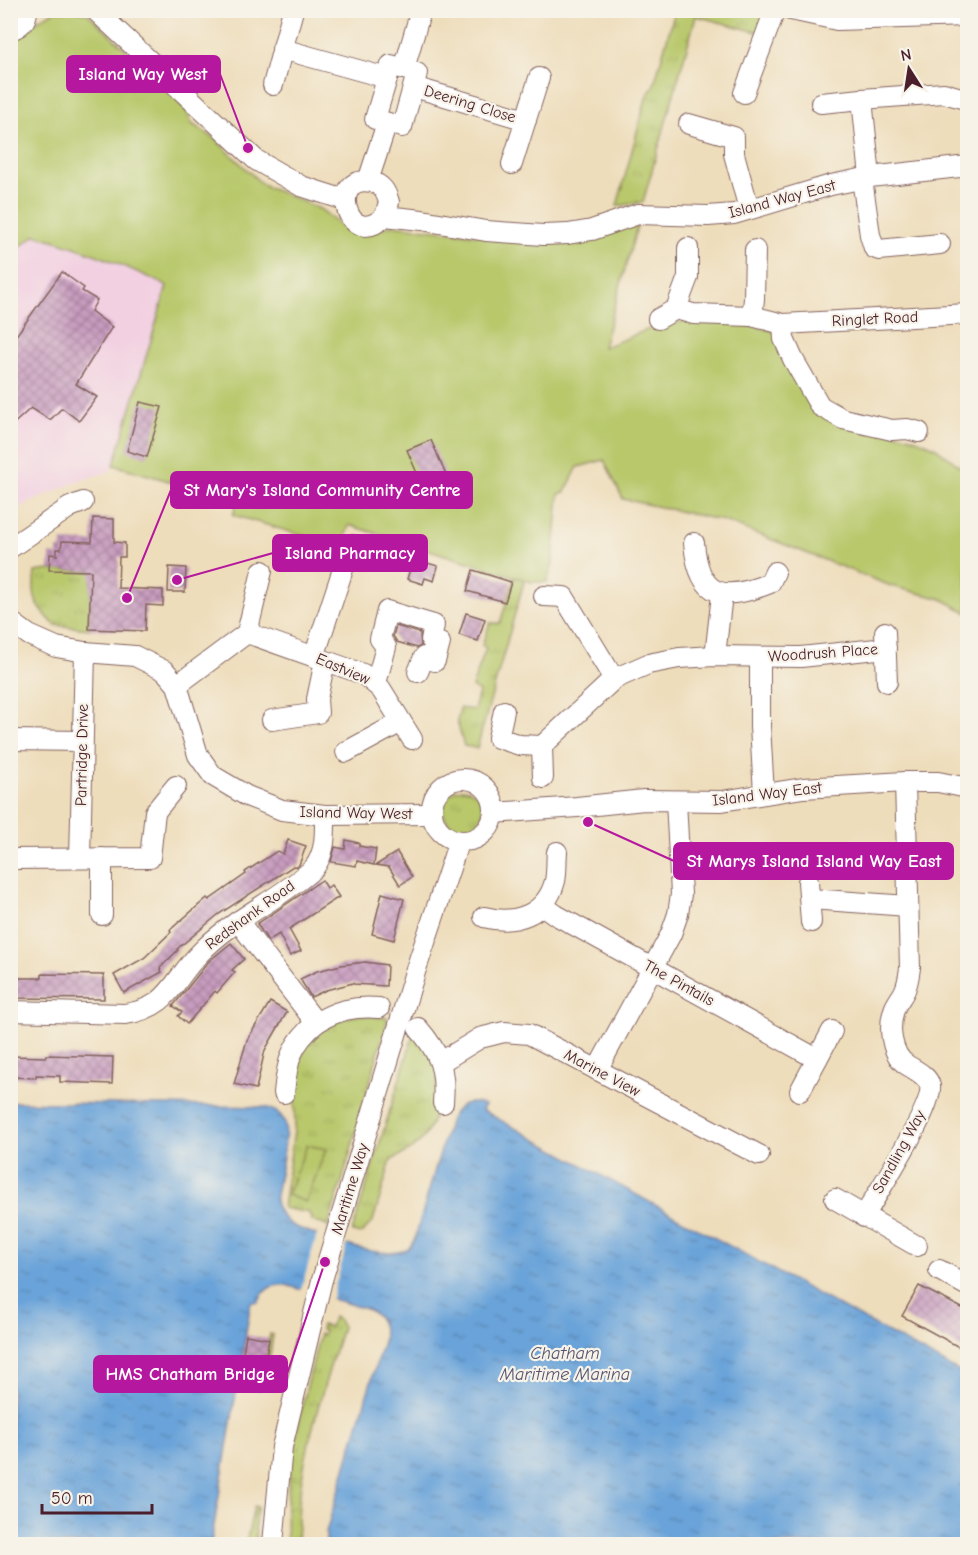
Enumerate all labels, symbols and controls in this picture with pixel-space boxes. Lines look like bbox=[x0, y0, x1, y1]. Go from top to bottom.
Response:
north arrow bbox=[879, 39, 939, 99]
text: N bbox=[899, 45, 913, 65]
callout: Island Way West bbox=[67, 56, 220, 92]
text: Island Way West bbox=[79, 64, 209, 85]
street label: Deering Close bbox=[422, 81, 518, 127]
street label: Island Way East bbox=[727, 176, 838, 222]
street label: Ringlet Road bbox=[831, 308, 919, 330]
callout: St Mary's Island Community Centre bbox=[171, 472, 472, 508]
text: St Mary's Island Community Centre bbox=[184, 480, 460, 501]
callout: Island Pharmacy bbox=[273, 535, 427, 571]
text: Island Pharmacy bbox=[285, 543, 416, 564]
street label: Woodrush Place bbox=[767, 640, 879, 666]
street label: Eastview bbox=[313, 650, 373, 689]
street label: Partridge Drive bbox=[72, 704, 92, 806]
street label: Island Way East bbox=[711, 778, 823, 810]
street label: Island Way West bbox=[299, 803, 413, 823]
callout: St Marys Island Island Way East bbox=[674, 843, 953, 879]
text: St Marys Island Island Way East bbox=[687, 851, 942, 872]
street label: Redshank Road bbox=[202, 877, 298, 953]
street label: The Pintails bbox=[641, 956, 718, 1010]
street label: Marine View bbox=[561, 1045, 644, 1101]
street label: Sandling Way bbox=[869, 1106, 930, 1197]
street label: Maritime Way bbox=[328, 1140, 373, 1237]
water label: Chatham Maritime Marina bbox=[499, 1343, 630, 1385]
callout: HMS Chatham Bridge bbox=[94, 1356, 287, 1392]
text: HMS Chatham Bridge bbox=[105, 1364, 275, 1385]
scale bar bbox=[42, 1477, 152, 1515]
text: 50 m bbox=[51, 1488, 93, 1509]

